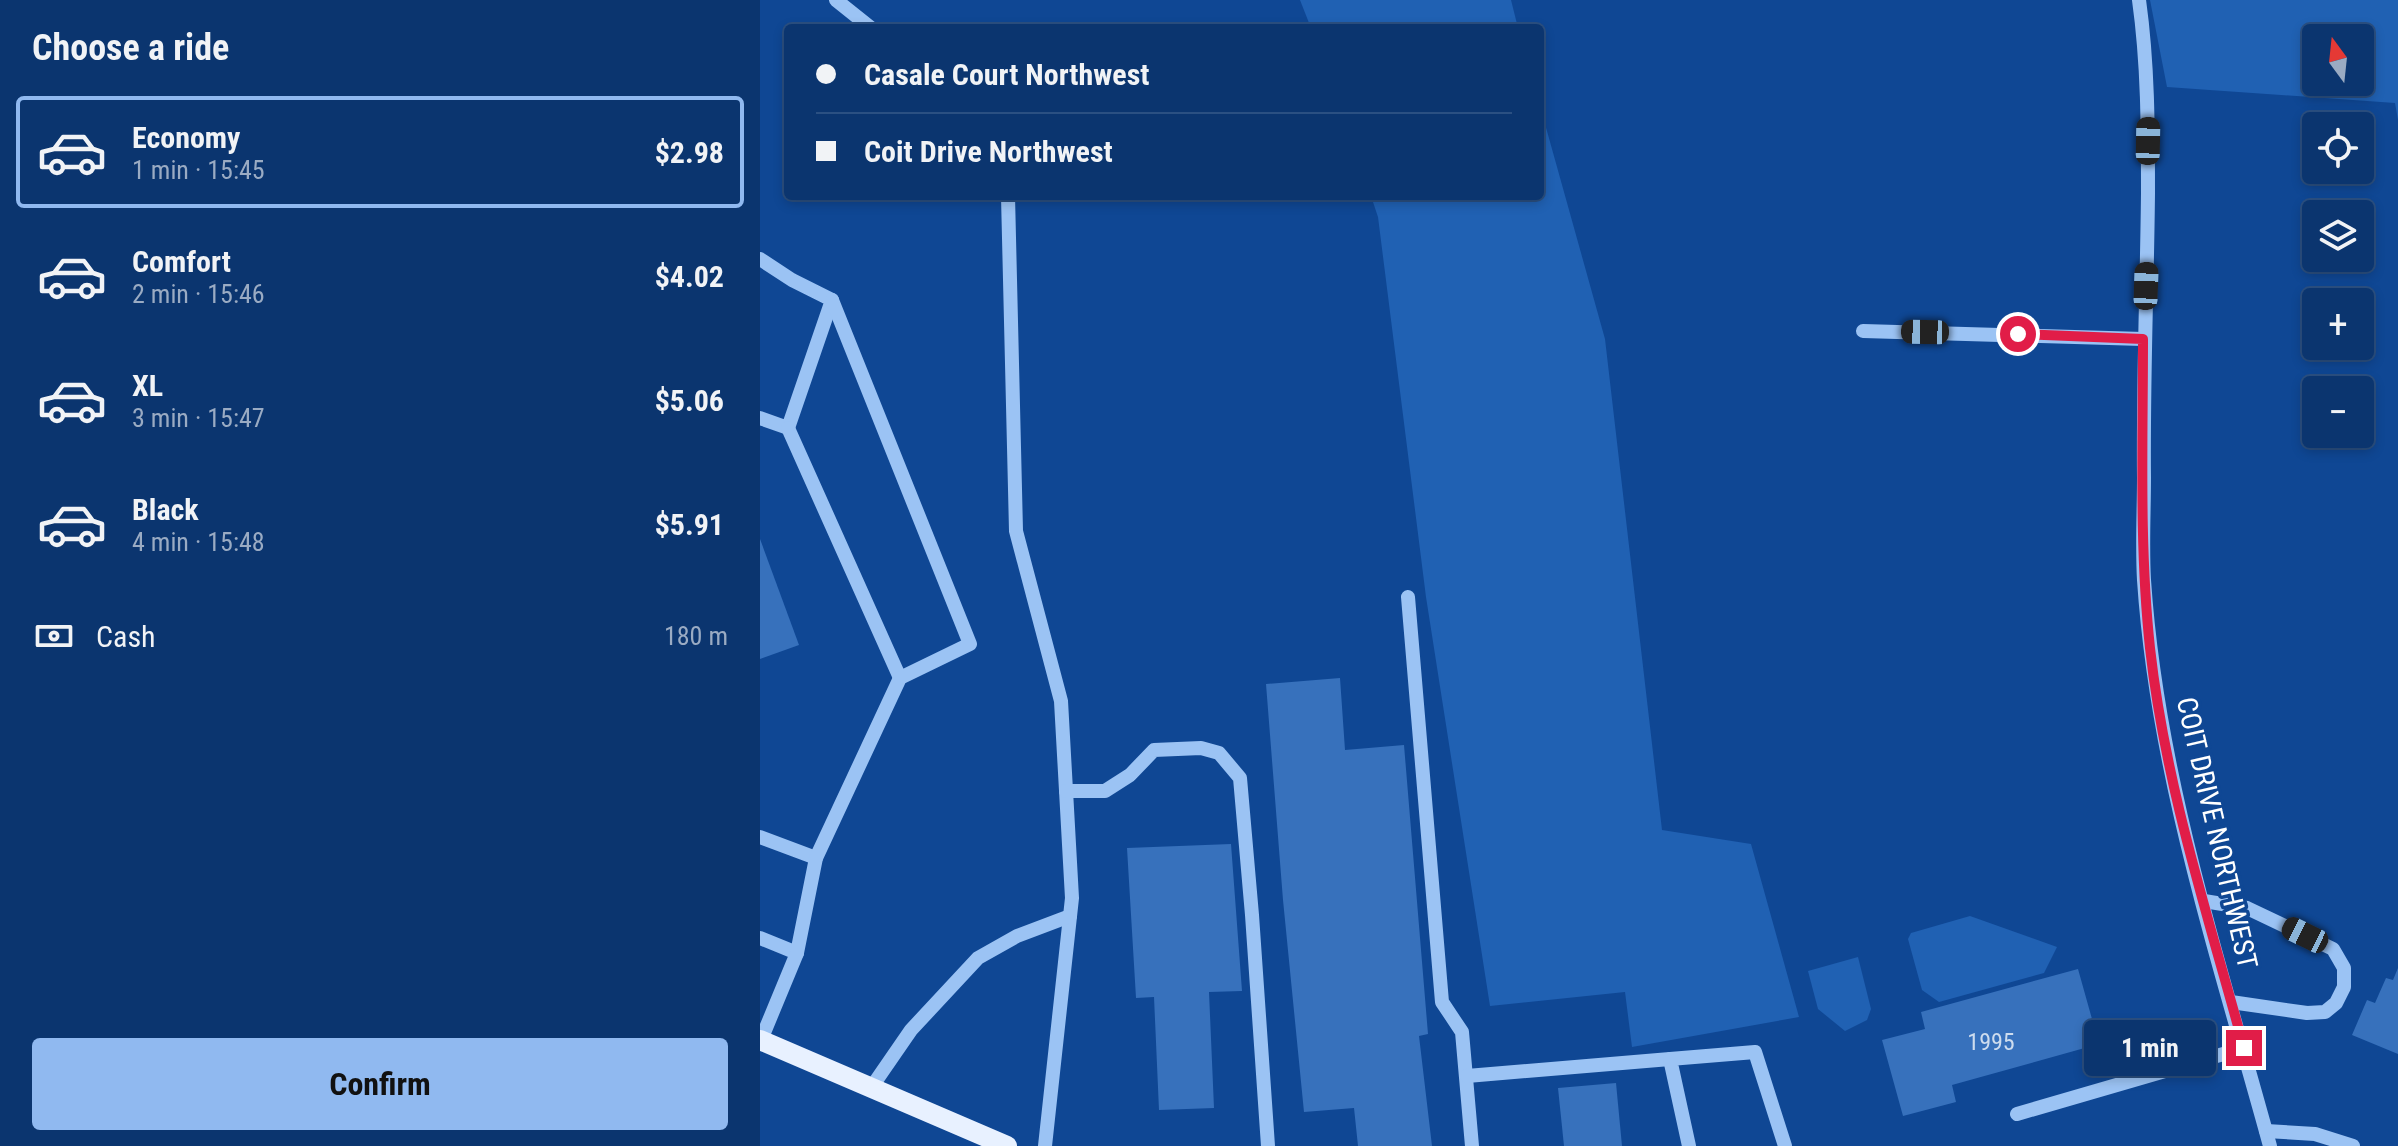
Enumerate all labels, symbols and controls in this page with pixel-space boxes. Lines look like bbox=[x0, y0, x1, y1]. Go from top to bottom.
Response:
north arrow bbox=[2302, 24, 2374, 96]
map controls bbox=[2302, 24, 2374, 448]
text: Choose a ride bbox=[32, 27, 229, 69]
text: Casale Court Northwest bbox=[864, 57, 1149, 92]
button: locate bbox=[2302, 112, 2374, 184]
icon: car bbox=[36, 116, 108, 188]
car bbox=[2136, 117, 2160, 165]
text: Economy bbox=[132, 120, 240, 155]
text: Coit Drive Northwest bbox=[864, 134, 1113, 169]
text: $2.98 bbox=[655, 135, 724, 170]
text: 1 min · 15:45 bbox=[132, 155, 265, 185]
button: layers bbox=[2302, 200, 2374, 272]
icon: car bbox=[36, 240, 108, 312]
text: Comfort bbox=[132, 244, 231, 279]
text: $4.02 bbox=[655, 259, 724, 294]
car bbox=[2133, 262, 2159, 310]
text: 2 min · 15:46 bbox=[132, 279, 265, 309]
button: + bbox=[2302, 288, 2374, 360]
route start bbox=[2000, 316, 2036, 352]
car bbox=[1901, 320, 1949, 344]
icon: car bbox=[36, 364, 108, 436]
text: XL bbox=[132, 368, 163, 403]
button: − bbox=[2302, 376, 2374, 448]
text: $5.06 bbox=[655, 383, 724, 418]
text: 3 min · 15:47 bbox=[132, 403, 265, 433]
icon: car bbox=[36, 488, 108, 560]
text: Black bbox=[132, 492, 199, 527]
text: $5.91 bbox=[655, 507, 724, 542]
text: 4 min · 15:48 bbox=[132, 527, 265, 557]
icon: cash bbox=[32, 614, 76, 658]
text: Cash bbox=[96, 619, 156, 654]
text: 180 m bbox=[664, 621, 728, 651]
street label: COIT DRIVE NORTHWEST bbox=[2170, 694, 2264, 972]
car bbox=[2278, 914, 2332, 956]
callout: 1 min bbox=[2084, 1020, 2216, 1076]
house number: 1995 bbox=[1967, 1028, 2015, 1056]
route end bbox=[2226, 1030, 2262, 1066]
text: 1 min bbox=[2121, 1033, 2179, 1063]
button: Confirm bbox=[32, 1038, 728, 1130]

